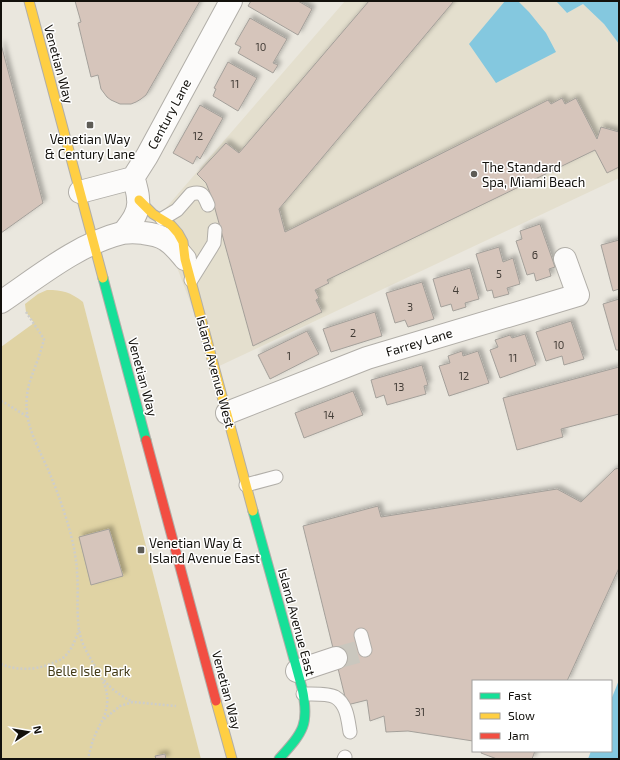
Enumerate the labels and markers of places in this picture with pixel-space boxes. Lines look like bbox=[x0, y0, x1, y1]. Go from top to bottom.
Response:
marker: Venetian Way & Century Lane bbox=[85, 120, 95, 130]
place label: Venetian Way & Century Lane bbox=[45, 131, 135, 162]
place label: The Standard Spa, Miami Beach bbox=[482, 159, 585, 190]
marker: The Standard Spa, Miami Beach bbox=[469, 169, 479, 179]
place label: Venetian Way & Island Avenue East bbox=[149, 535, 260, 566]
marker: Venetian Way & Island Avenue East bbox=[136, 545, 146, 555]

